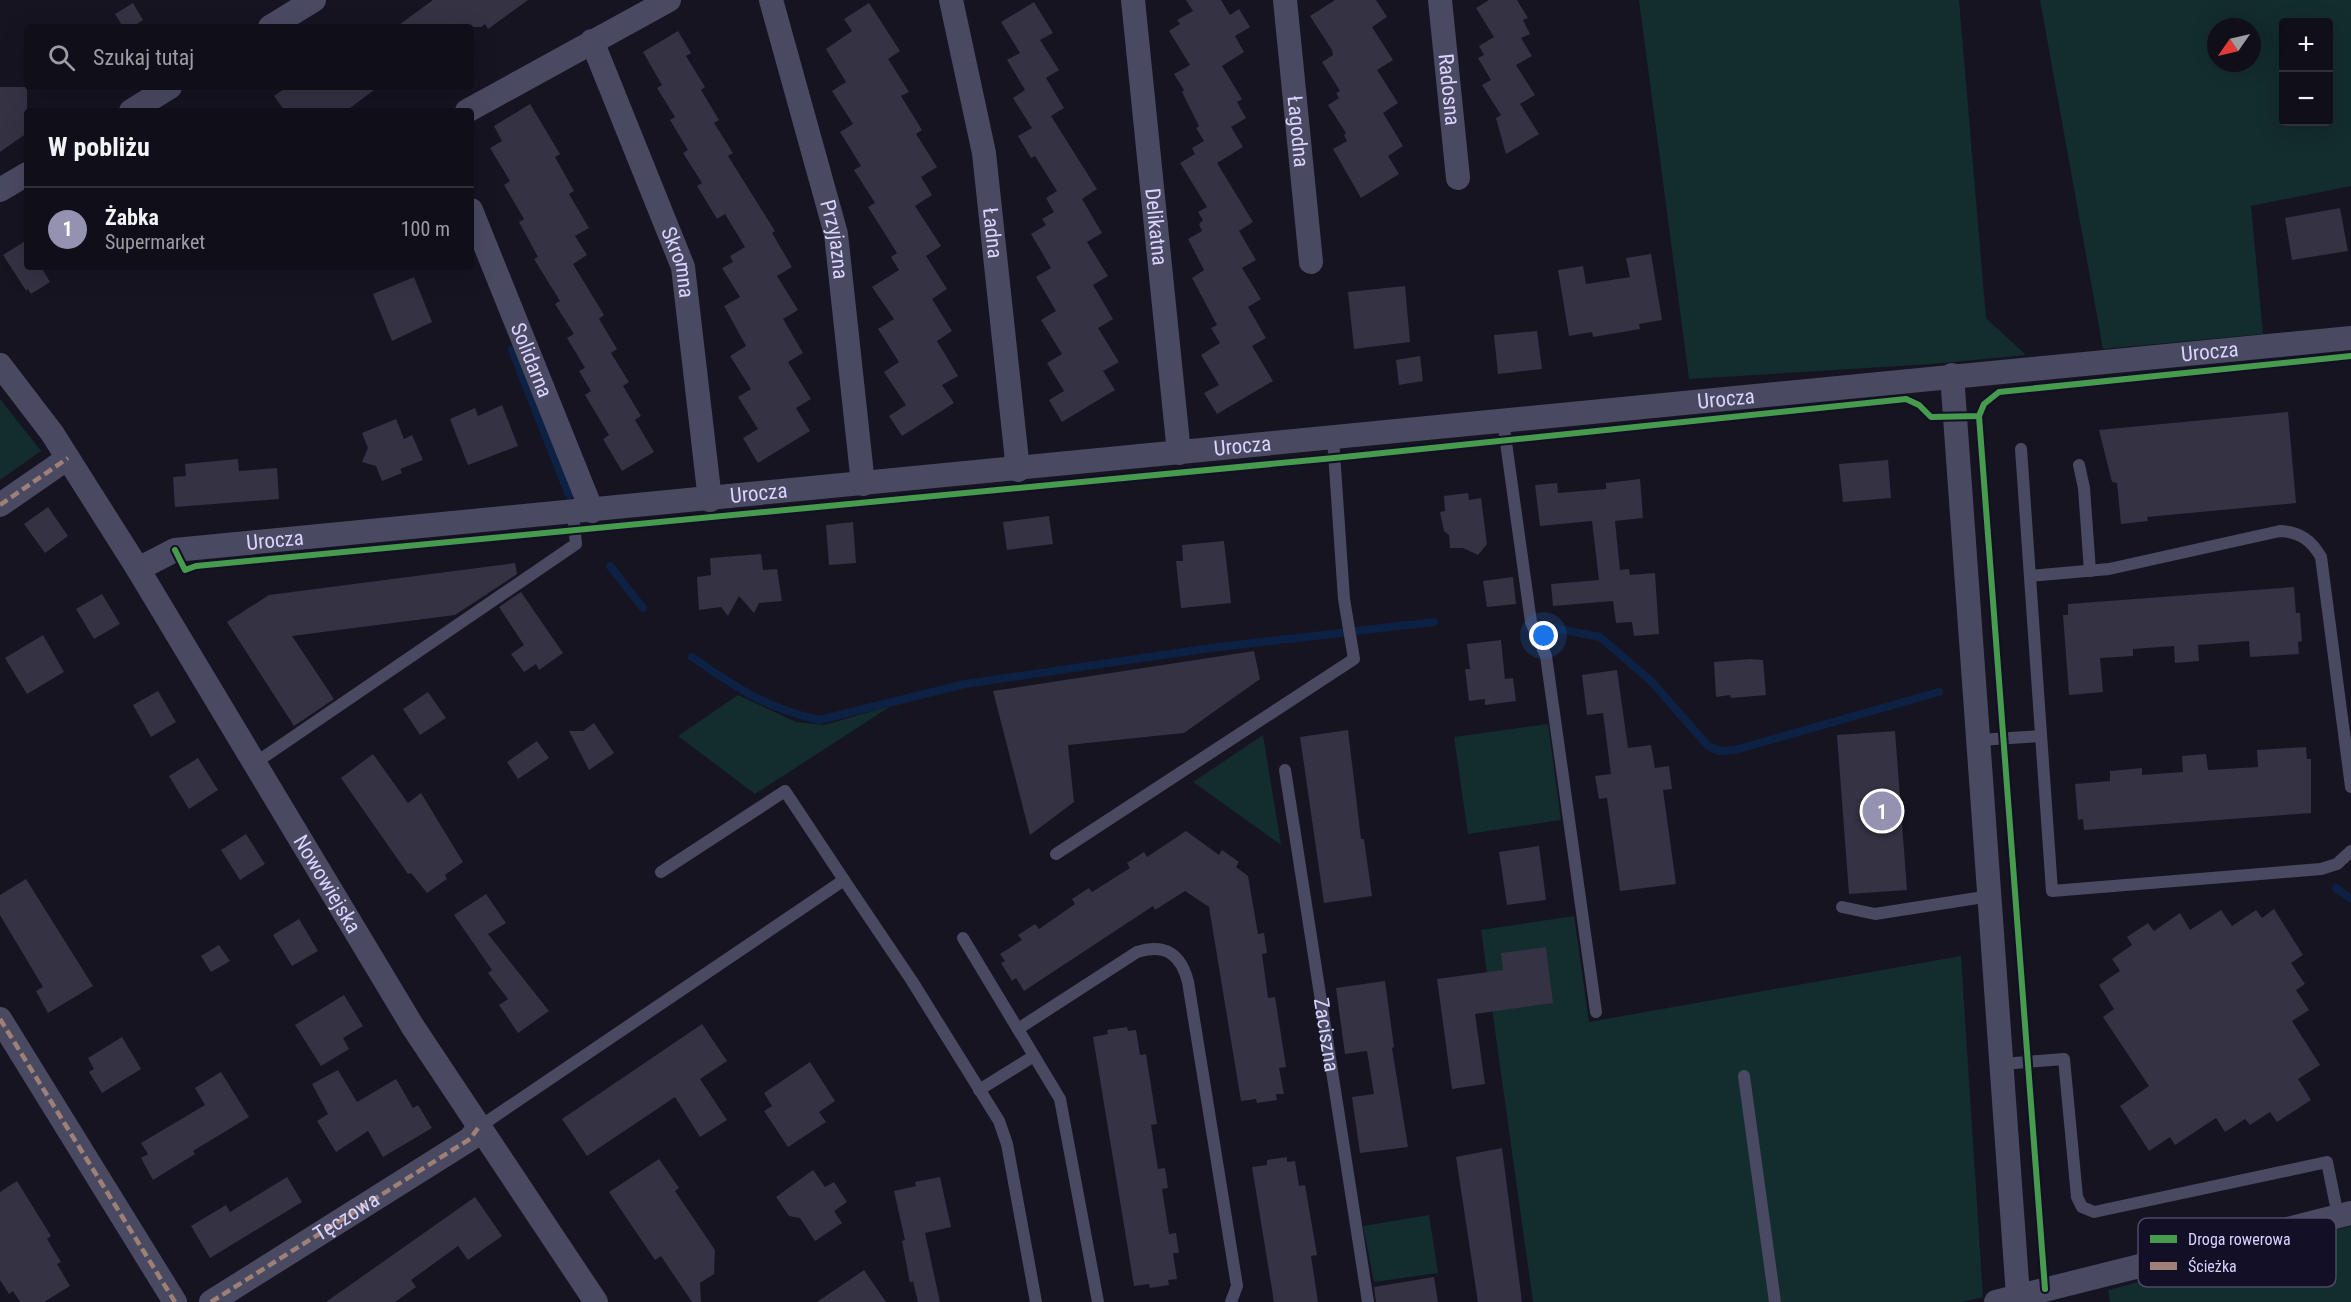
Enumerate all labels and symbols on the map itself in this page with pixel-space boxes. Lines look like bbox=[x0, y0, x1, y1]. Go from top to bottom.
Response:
north arrow bbox=[2207, 18, 2261, 72]
street label: Radosna bbox=[1433, 53, 1465, 127]
street label: Łagodna bbox=[1283, 95, 1314, 168]
street label: Delikatna bbox=[1140, 187, 1172, 267]
street label: Przyjazna bbox=[815, 197, 853, 280]
street label: Ładna bbox=[978, 207, 1007, 260]
street label: Skromna bbox=[656, 223, 698, 299]
street label: Solidarna bbox=[506, 320, 557, 401]
street label: Urocza bbox=[2180, 337, 2240, 366]
street label: Urocza bbox=[1696, 384, 1756, 414]
street label: Urocza bbox=[1213, 431, 1272, 461]
street label: Urocza bbox=[729, 478, 788, 508]
street label: Urocza bbox=[245, 526, 305, 555]
your location bbox=[1529, 621, 1558, 650]
pin: 1 bbox=[1862, 788, 1902, 834]
street label: Nowowiejska bbox=[289, 831, 366, 937]
street label: Zaciszna bbox=[1309, 996, 1344, 1074]
street label: Tęczowa bbox=[309, 1187, 384, 1246]
legend bbox=[2138, 1218, 2336, 1287]
text: Droga rowerowa bbox=[2188, 1230, 2291, 1249]
text: Ścieżka bbox=[2188, 1257, 2237, 1276]

